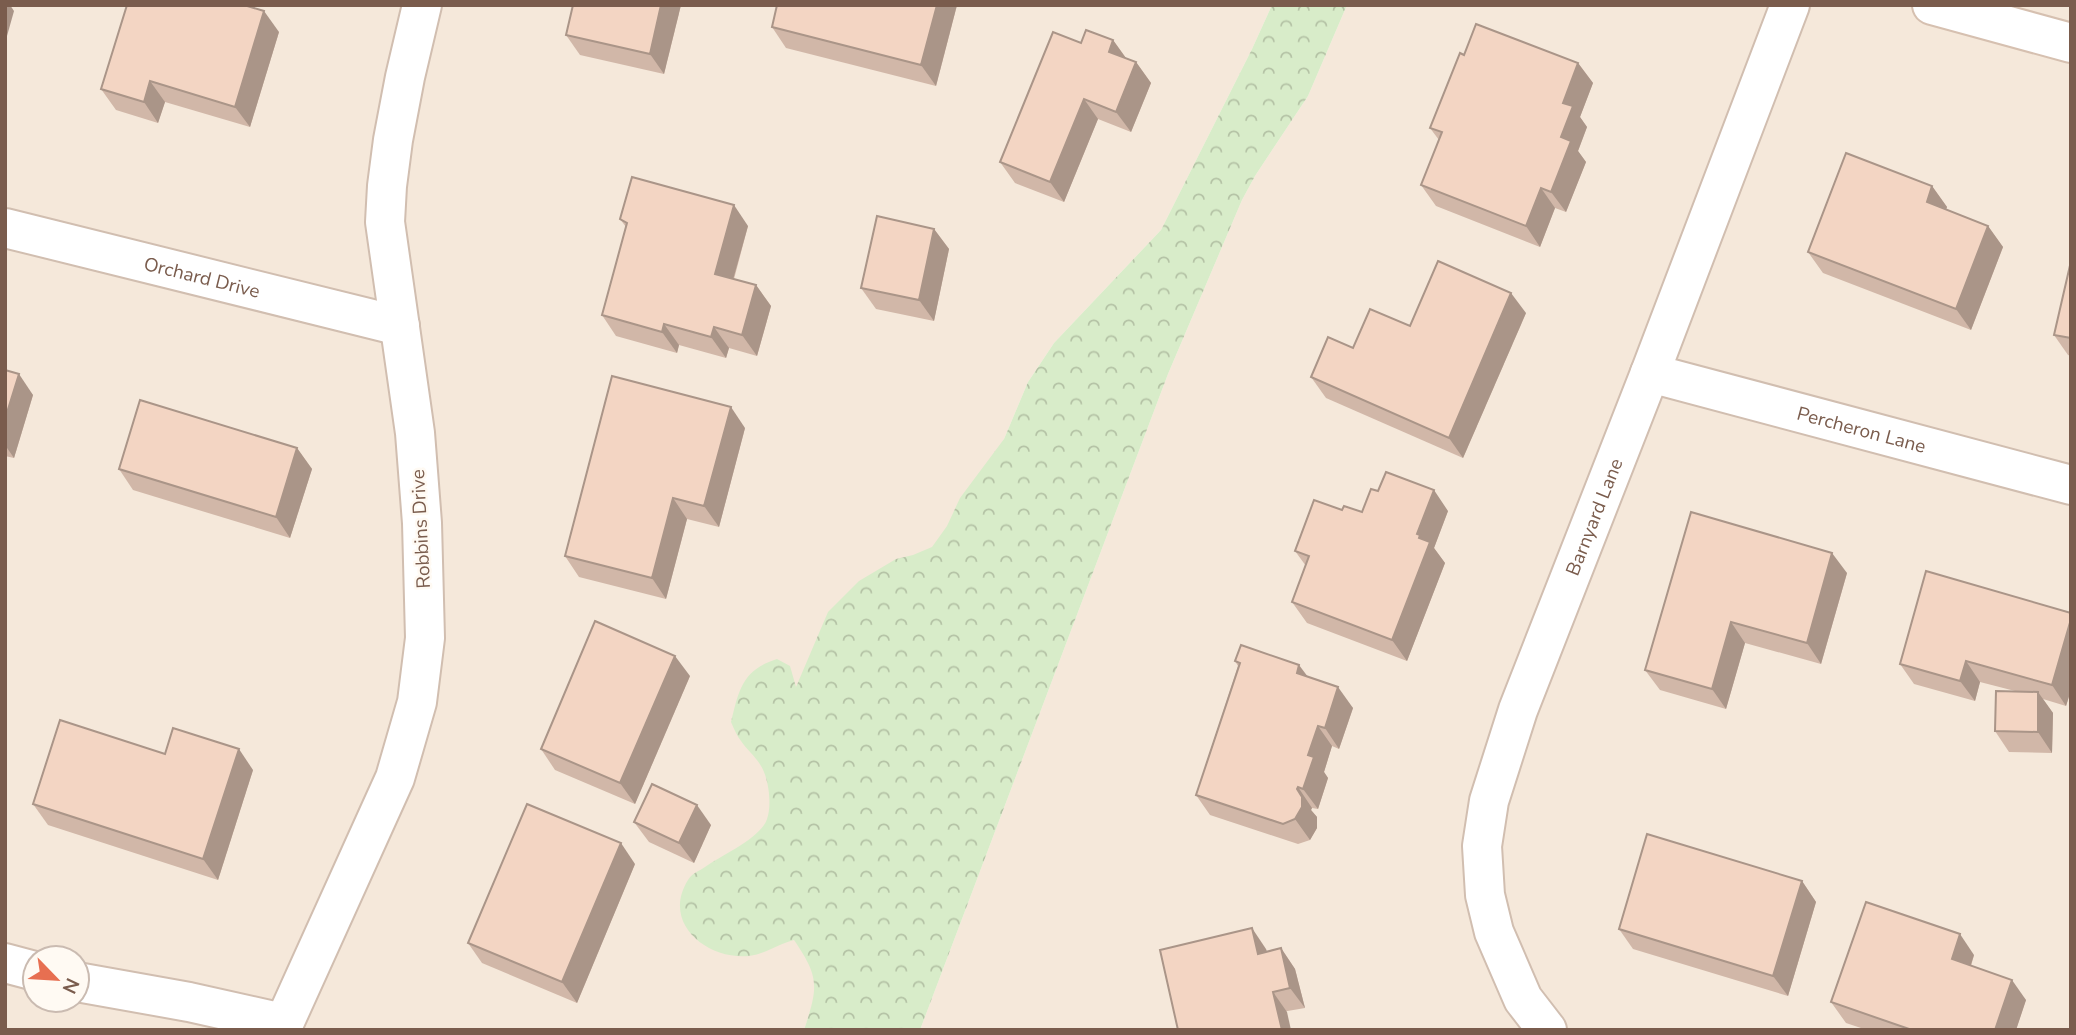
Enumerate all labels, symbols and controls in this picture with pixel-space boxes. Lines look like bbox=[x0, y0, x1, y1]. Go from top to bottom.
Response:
street label: Orchard Drive bbox=[141, 251, 263, 305]
street label: Percheron Lane bbox=[1794, 401, 1929, 460]
street label: Barnyard Lane bbox=[1560, 455, 1629, 580]
street label: Robbins Drive bbox=[405, 469, 437, 589]
north arrow bbox=[21, 944, 91, 1014]
text: N bbox=[56, 974, 85, 998]

